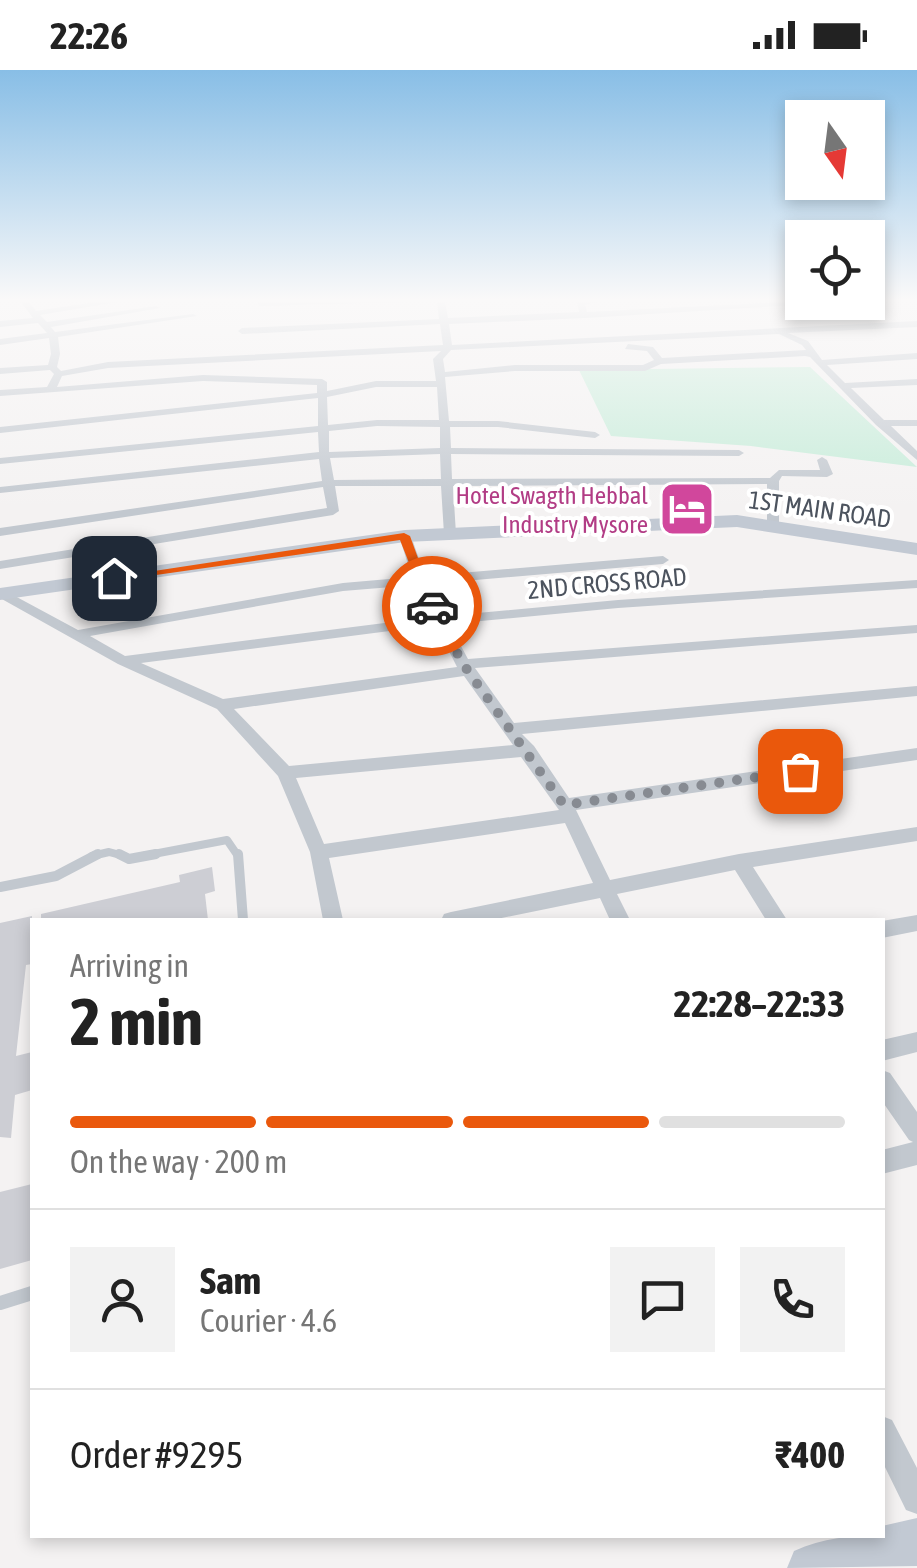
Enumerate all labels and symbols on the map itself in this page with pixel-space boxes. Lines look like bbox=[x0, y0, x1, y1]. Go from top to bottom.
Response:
north arrow bbox=[785, 100, 885, 200]
hotel icon: Hotel Swagth Hebbal Industry Mysore bbox=[657, 479, 717, 539]
place label: Hotel Swagth Hebbal Industry Mysore bbox=[455, 481, 648, 538]
street label: 1ST MAIN ROAD bbox=[747, 485, 893, 533]
pin bbox=[72, 536, 157, 621]
courier bbox=[382, 556, 482, 656]
street label: 2ND CROSS ROAD bbox=[526, 562, 688, 604]
pin bbox=[758, 729, 843, 814]

